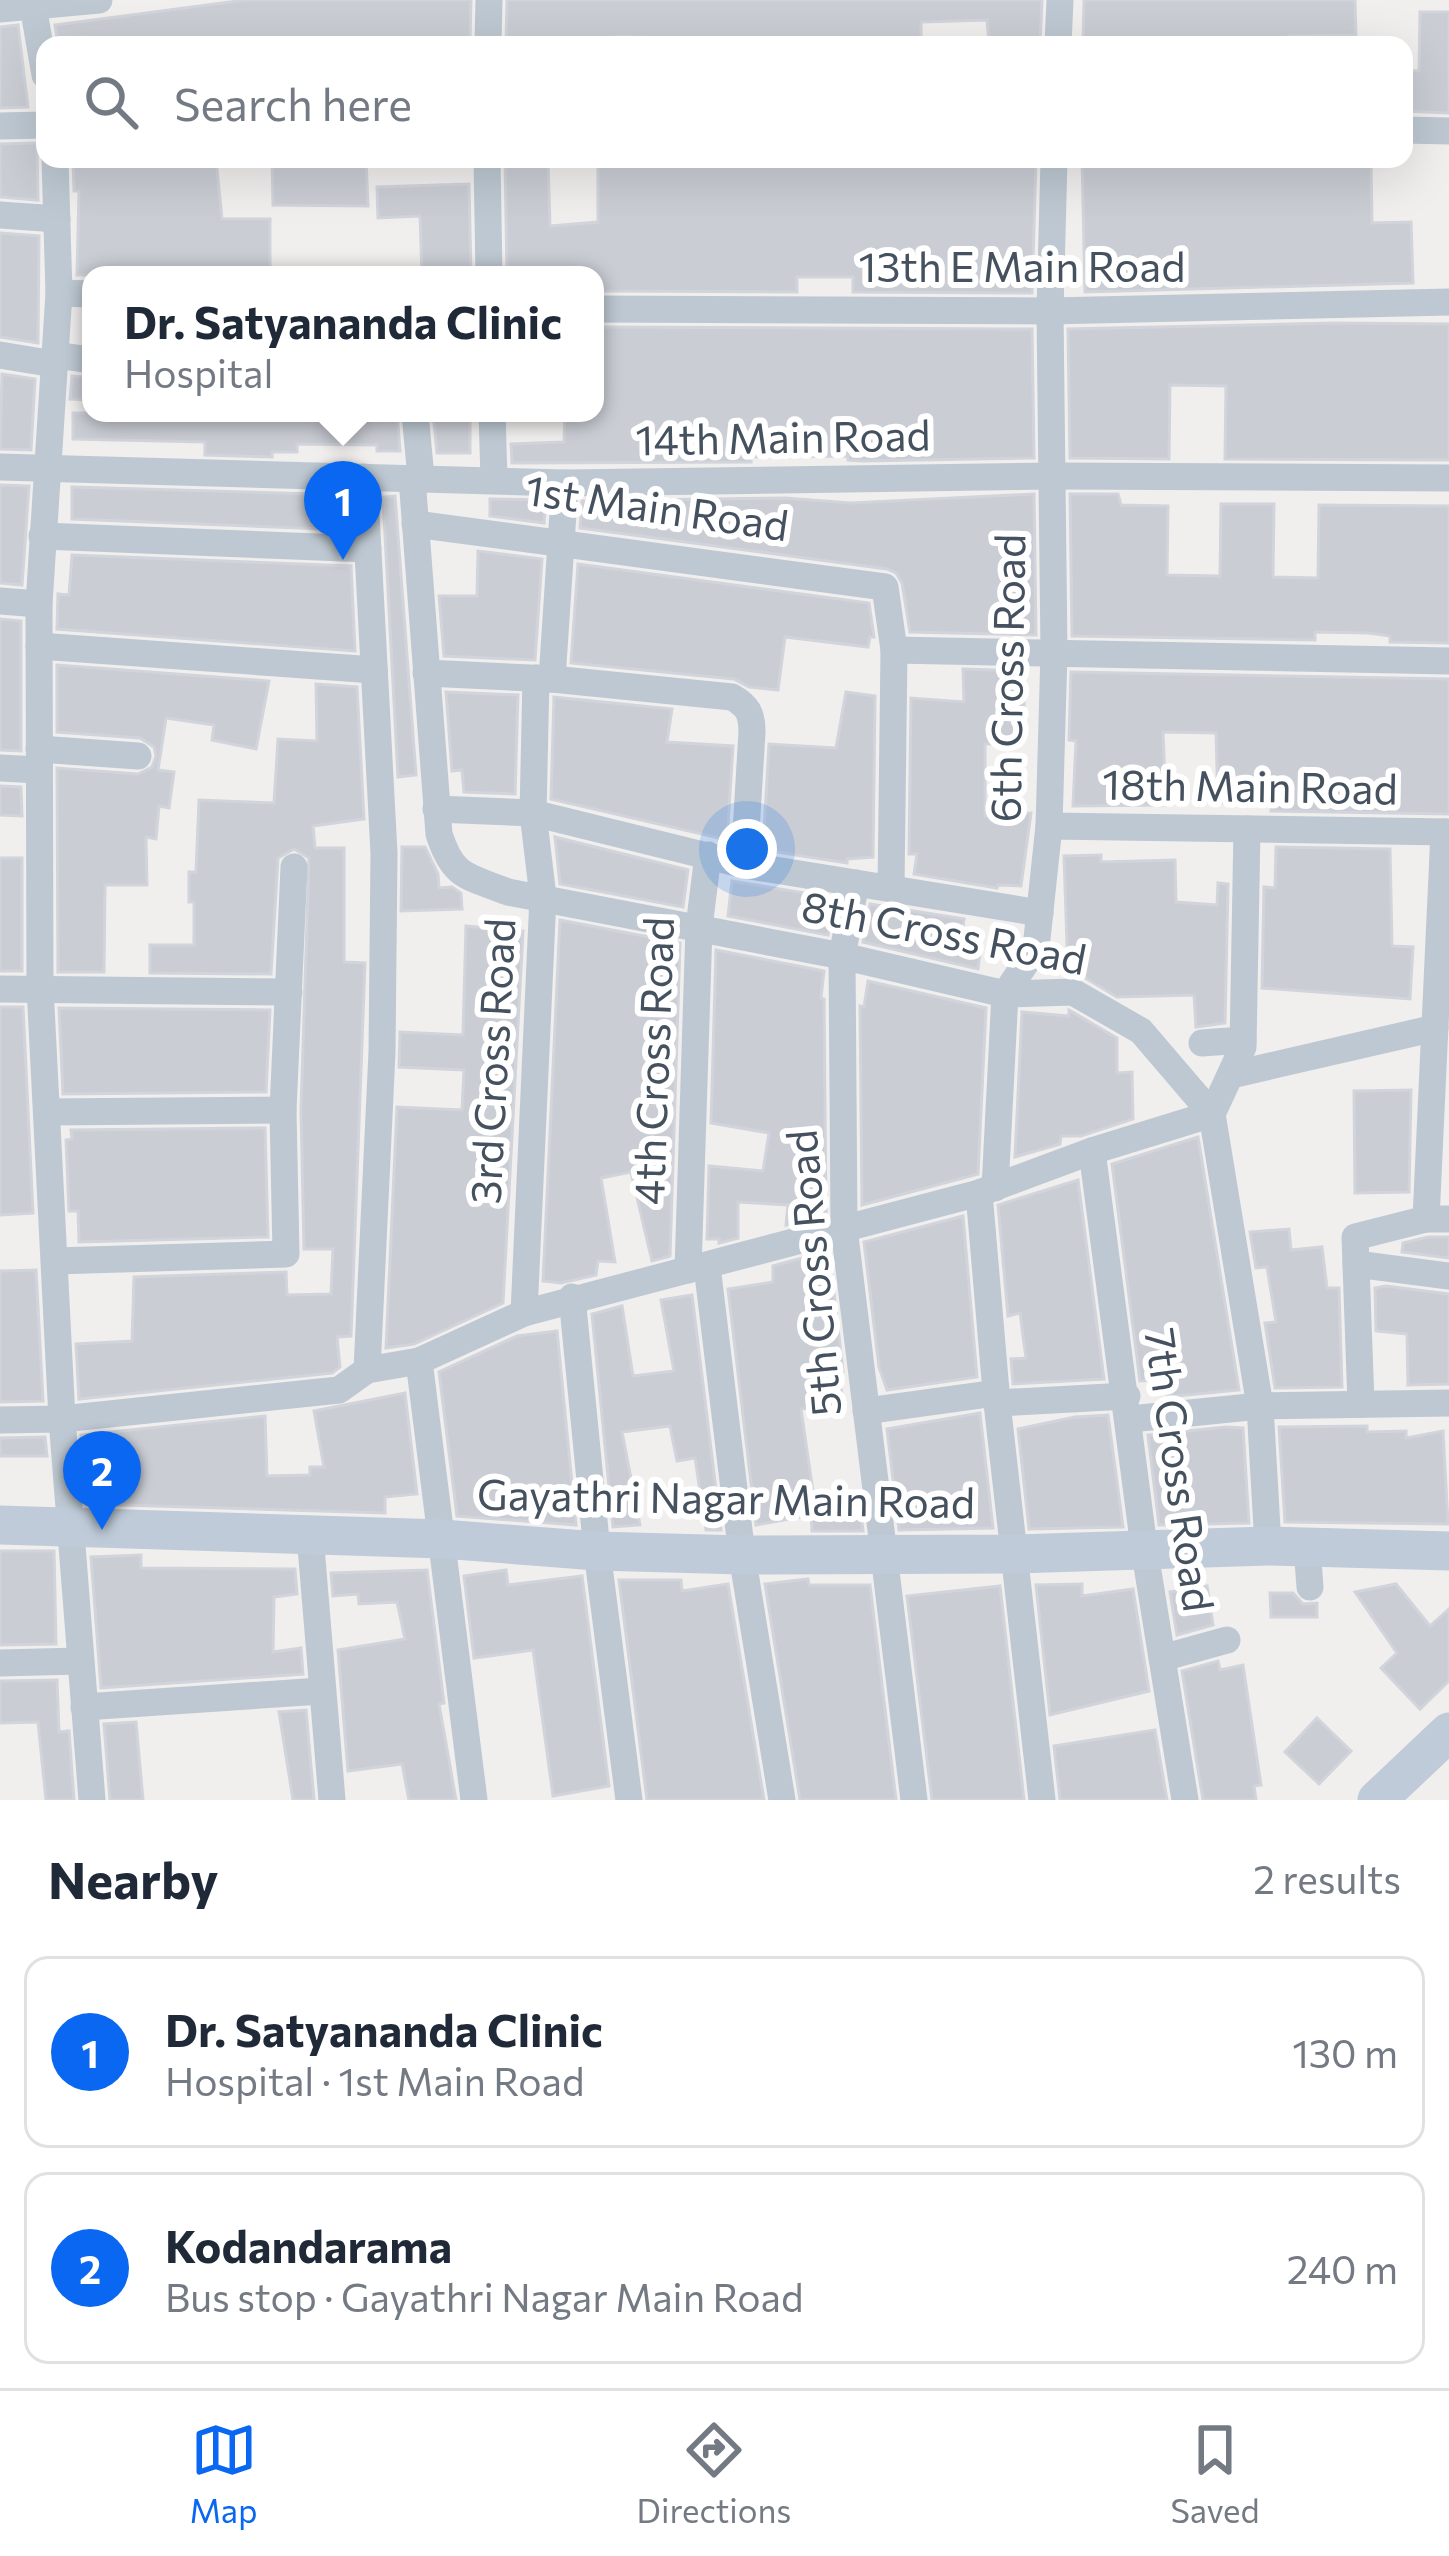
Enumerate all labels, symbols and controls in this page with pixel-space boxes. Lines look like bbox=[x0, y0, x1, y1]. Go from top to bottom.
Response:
search box bbox=[36, 36, 1413, 168]
icon: search bbox=[78, 69, 144, 135]
text: Search here bbox=[174, 75, 412, 130]
street label: 13th E Main Road bbox=[859, 239, 1185, 291]
popup bbox=[82, 266, 604, 422]
text: Dr. Satyananda Clinic bbox=[124, 293, 562, 348]
text: Hospital bbox=[124, 348, 273, 396]
street label: 14th Main Road bbox=[635, 407, 931, 465]
pin: 1 bbox=[304, 461, 382, 560]
street label: 1st Main Road bbox=[522, 462, 792, 550]
street label: 6th Cross Road bbox=[977, 533, 1035, 823]
street label: 18th Main Road bbox=[1102, 756, 1398, 814]
your location bbox=[717, 819, 777, 879]
street label: 8th Cross Road bbox=[798, 878, 1091, 984]
street label: 4th Cross Road bbox=[621, 916, 683, 1206]
street label: 3rd Cross Road bbox=[458, 917, 524, 1205]
street label: 5th Cross Road bbox=[774, 1128, 850, 1419]
street label: 7th Cross Road bbox=[1135, 1325, 1227, 1615]
pin: 2 bbox=[63, 1431, 141, 1530]
street label: Gayathri Nagar Main Road bbox=[477, 1467, 975, 1527]
text: Nearby bbox=[48, 1847, 218, 1910]
text: 2 results bbox=[1253, 1854, 1401, 1902]
text: Dr. Satyananda Clinic bbox=[165, 2001, 603, 2056]
text: 1 bbox=[81, 2028, 99, 2076]
text: 130 m bbox=[1292, 2028, 1398, 2076]
text: Hospital · 1st Main Road bbox=[165, 2056, 584, 2104]
text: Kodandarama bbox=[165, 2217, 452, 2272]
text: 2 bbox=[79, 2244, 101, 2292]
text: 240 m bbox=[1287, 2244, 1398, 2292]
text: Bus stop · Gayathri Nagar Main Road bbox=[165, 2272, 804, 2320]
tab: Map bbox=[190, 2417, 258, 2530]
tab: Directions bbox=[637, 2417, 791, 2530]
tab: Saved bbox=[1170, 2417, 1259, 2530]

